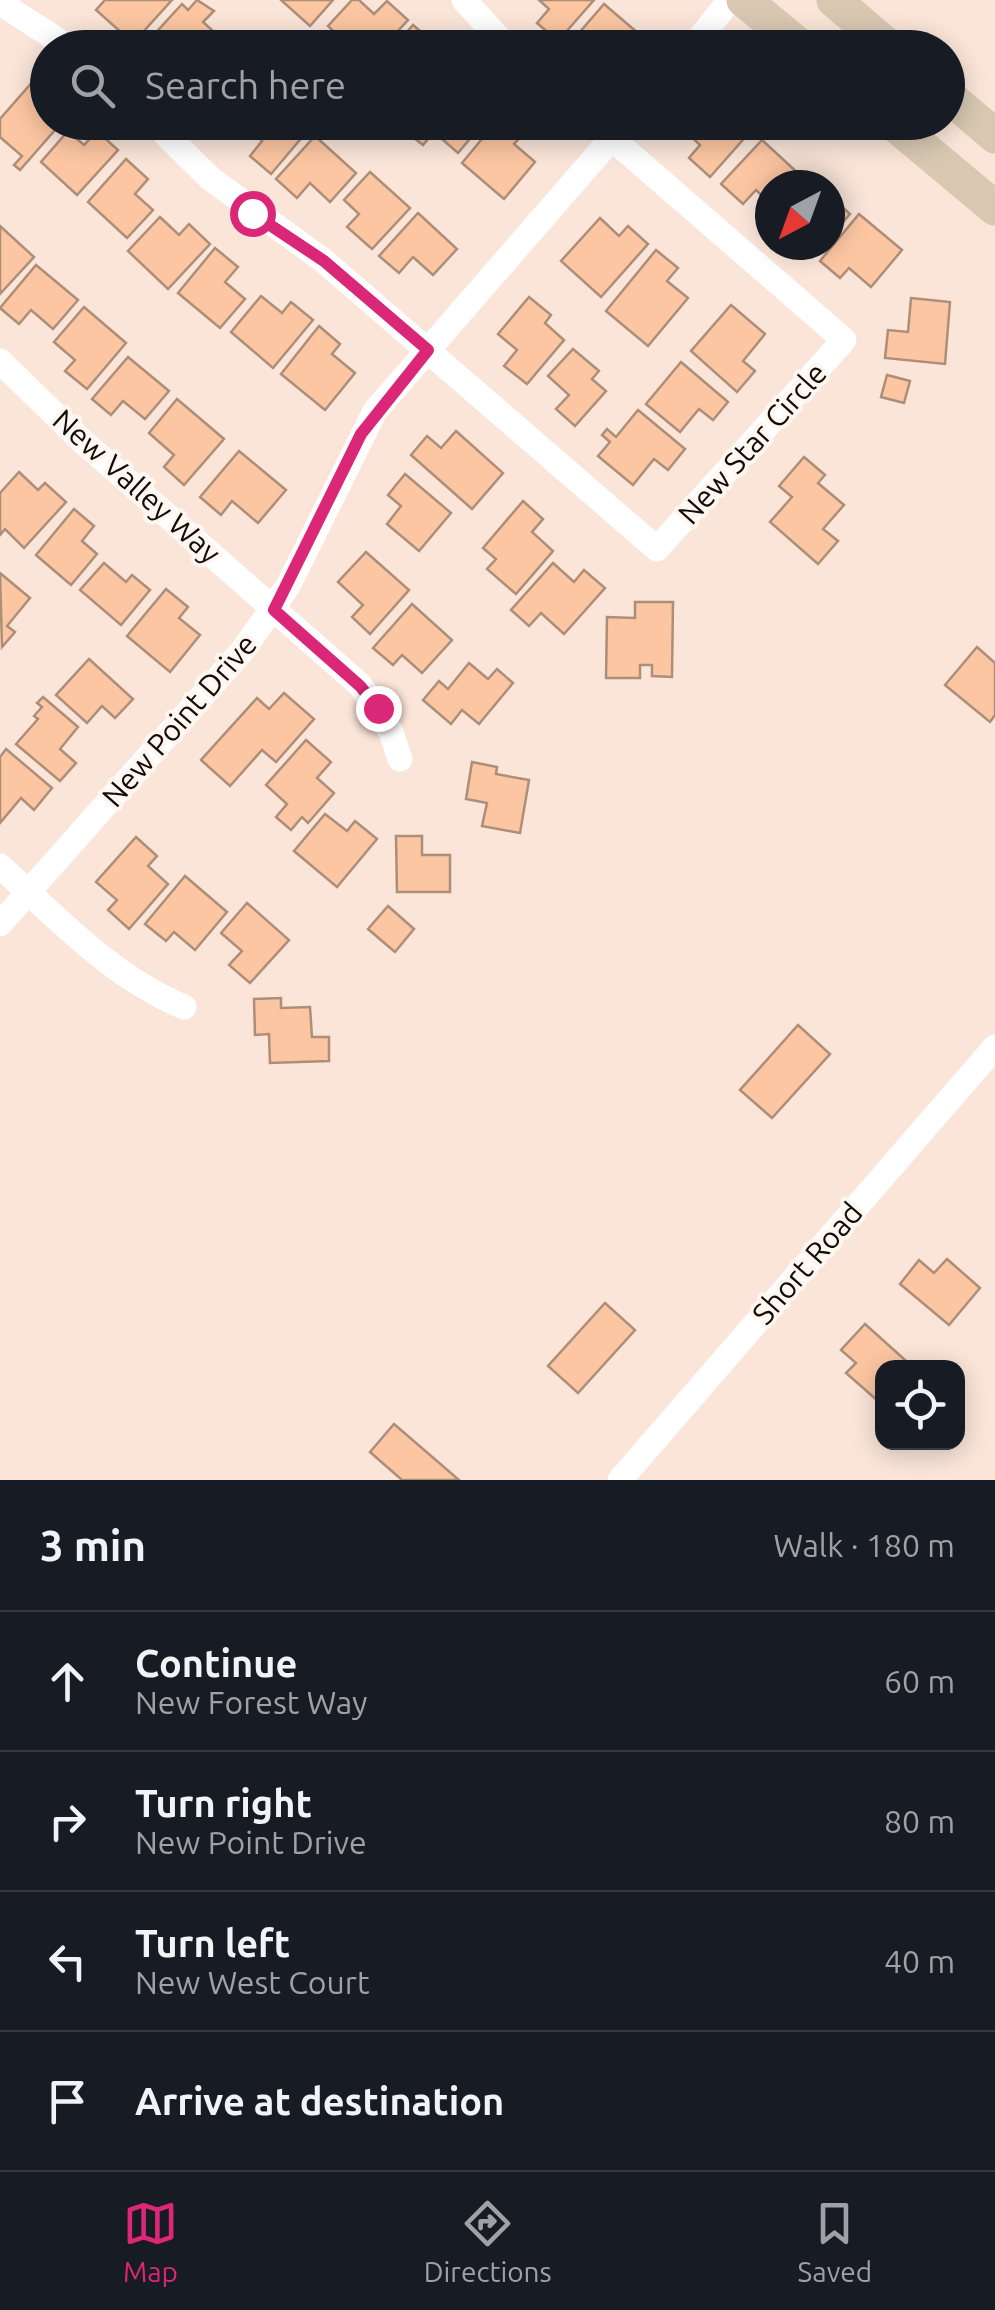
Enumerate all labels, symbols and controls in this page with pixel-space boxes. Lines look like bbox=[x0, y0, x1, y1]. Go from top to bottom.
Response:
search box bbox=[30, 30, 965, 140]
icon: search bbox=[65, 58, 120, 113]
text: Search here bbox=[145, 64, 346, 106]
north arrow bbox=[755, 170, 845, 260]
route start bbox=[230, 191, 276, 237]
street label: New Star Circle bbox=[671, 356, 833, 530]
street label: New Valley Way bbox=[47, 402, 227, 570]
street label: New Point Drive bbox=[95, 627, 263, 813]
route end bbox=[356, 686, 402, 732]
street label: Short Road bbox=[745, 1195, 869, 1331]
map controls bbox=[875, 1360, 965, 1450]
button: locate bbox=[875, 1360, 965, 1450]
text: 3 min bbox=[40, 1522, 146, 1569]
text: Walk · 180 m bbox=[773, 1527, 955, 1563]
text: Continue bbox=[135, 1642, 297, 1684]
icon: ahead bbox=[40, 1654, 95, 1709]
text: 60 m bbox=[884, 1663, 955, 1699]
text: New Forest Way bbox=[135, 1684, 368, 1720]
text: Turn right bbox=[135, 1782, 312, 1824]
icon: right bbox=[40, 1794, 95, 1849]
text: 80 m bbox=[884, 1803, 955, 1839]
text: New Point Drive bbox=[135, 1824, 367, 1860]
text: Turn left bbox=[135, 1922, 290, 1964]
icon: left bbox=[40, 1934, 95, 1989]
text: 40 m bbox=[884, 1943, 955, 1979]
text: New West Court bbox=[135, 1964, 370, 2000]
icon: arrive bbox=[40, 2074, 95, 2129]
text: Arrive at destination bbox=[135, 2080, 504, 2122]
tab: Map bbox=[123, 2196, 178, 2287]
tab: Directions bbox=[424, 2196, 552, 2287]
tab: Saved bbox=[798, 2196, 872, 2287]

